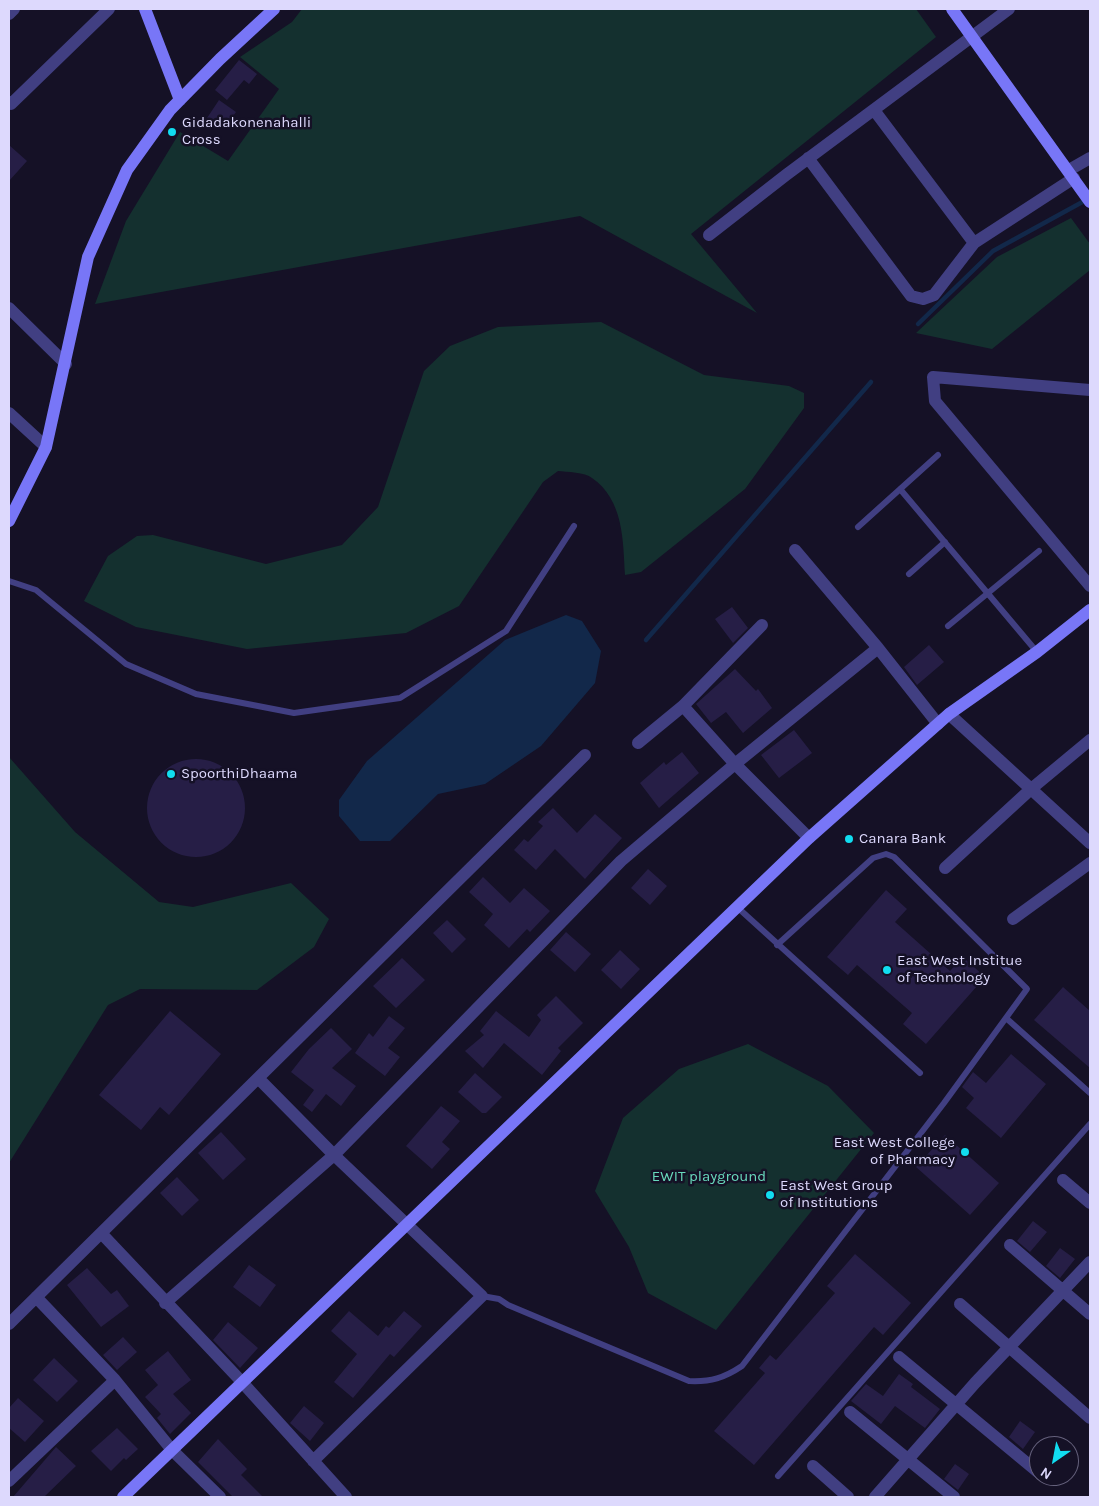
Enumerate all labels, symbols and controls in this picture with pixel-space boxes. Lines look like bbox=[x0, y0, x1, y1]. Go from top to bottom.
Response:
place label: Gidadakonenahalli Cross bbox=[182, 114, 311, 149]
marker: Gidadakonenahalli Cross bbox=[166, 126, 178, 138]
place label: SpoorthiDhaama bbox=[181, 765, 298, 783]
marker: SpoorthiDhaama bbox=[165, 768, 177, 780]
place label: Canara Bank bbox=[859, 830, 946, 848]
marker: Canara Bank bbox=[843, 833, 855, 845]
place label: East West Institue of Technology bbox=[897, 952, 1022, 987]
marker: East West Institue of Technology bbox=[881, 964, 893, 976]
place label: East West College of Pharmacy bbox=[834, 1134, 955, 1169]
marker: East West College of Pharmacy bbox=[959, 1146, 971, 1158]
park label: EWIT playground bbox=[652, 1168, 766, 1186]
place label: East West Group of Institutions bbox=[780, 1177, 893, 1212]
marker: East West Group of Institutions bbox=[764, 1189, 776, 1201]
north arrow bbox=[1029, 1436, 1079, 1486]
text: N bbox=[1037, 1463, 1055, 1483]

